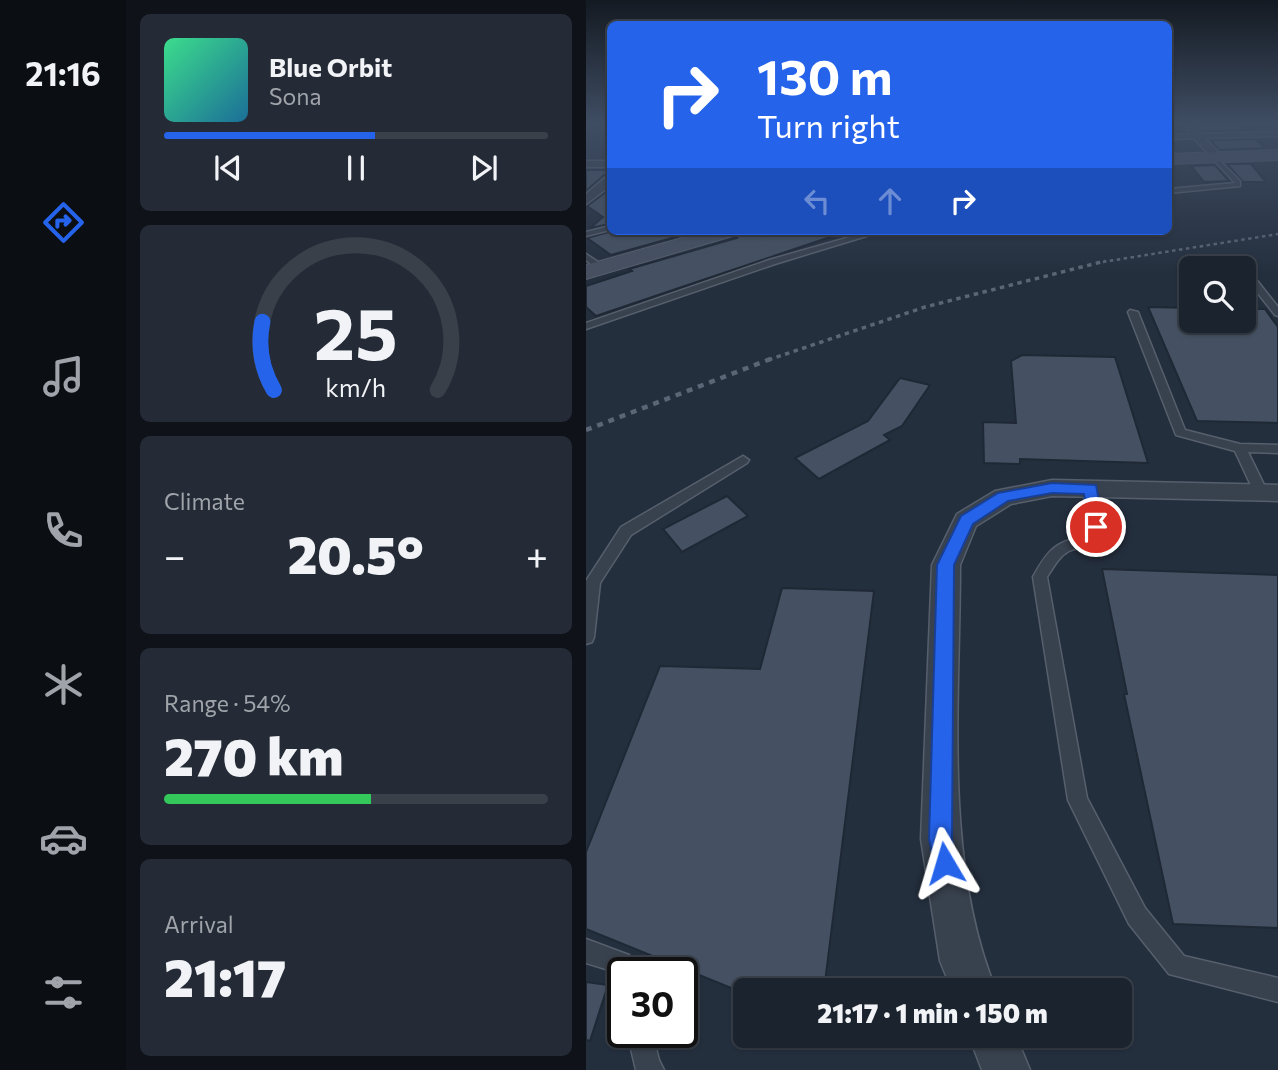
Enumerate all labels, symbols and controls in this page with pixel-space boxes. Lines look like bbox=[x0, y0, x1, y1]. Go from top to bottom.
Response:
text: 130 m bbox=[757, 45, 892, 105]
icon: right bbox=[642, 49, 733, 140]
text: Blue Orbit bbox=[269, 51, 392, 82]
text: 21:16 bbox=[25, 53, 101, 93]
text: Sona bbox=[269, 82, 321, 110]
text: Turn right bbox=[757, 105, 900, 145]
icon: previous bbox=[209, 149, 247, 187]
icon: pause bbox=[337, 149, 375, 187]
icon: next bbox=[465, 149, 503, 187]
icon: left bbox=[798, 182, 836, 220]
icon: ahead bbox=[871, 182, 909, 220]
icon: right bbox=[944, 182, 982, 220]
icon: directions bbox=[39, 198, 88, 247]
map controls bbox=[1179, 256, 1256, 333]
button: search bbox=[1179, 256, 1256, 333]
text: 25 bbox=[314, 286, 398, 375]
icon: music bbox=[39, 352, 88, 401]
text: km/h bbox=[326, 372, 386, 402]
text: Climate bbox=[164, 487, 245, 515]
pin bbox=[1066, 497, 1126, 557]
icon: phone bbox=[39, 506, 88, 555]
icon: arrive bbox=[1077, 508, 1115, 546]
text: 20.5° bbox=[287, 521, 424, 585]
text: − bbox=[164, 531, 186, 578]
text: + bbox=[526, 531, 548, 578]
icon: climate bbox=[39, 660, 88, 709]
text: Range · 54% bbox=[164, 689, 290, 717]
text: 270 km bbox=[164, 723, 343, 787]
icon: car bbox=[39, 814, 88, 863]
position arrow bbox=[908, 826, 982, 900]
text: Arrival bbox=[164, 910, 234, 938]
text: 21:17 bbox=[164, 944, 286, 1008]
speed limit sign: 30 bbox=[607, 957, 698, 1048]
icon: filters bbox=[39, 968, 88, 1017]
text: 21:17 · 1 min · 150 m bbox=[817, 997, 1048, 1028]

